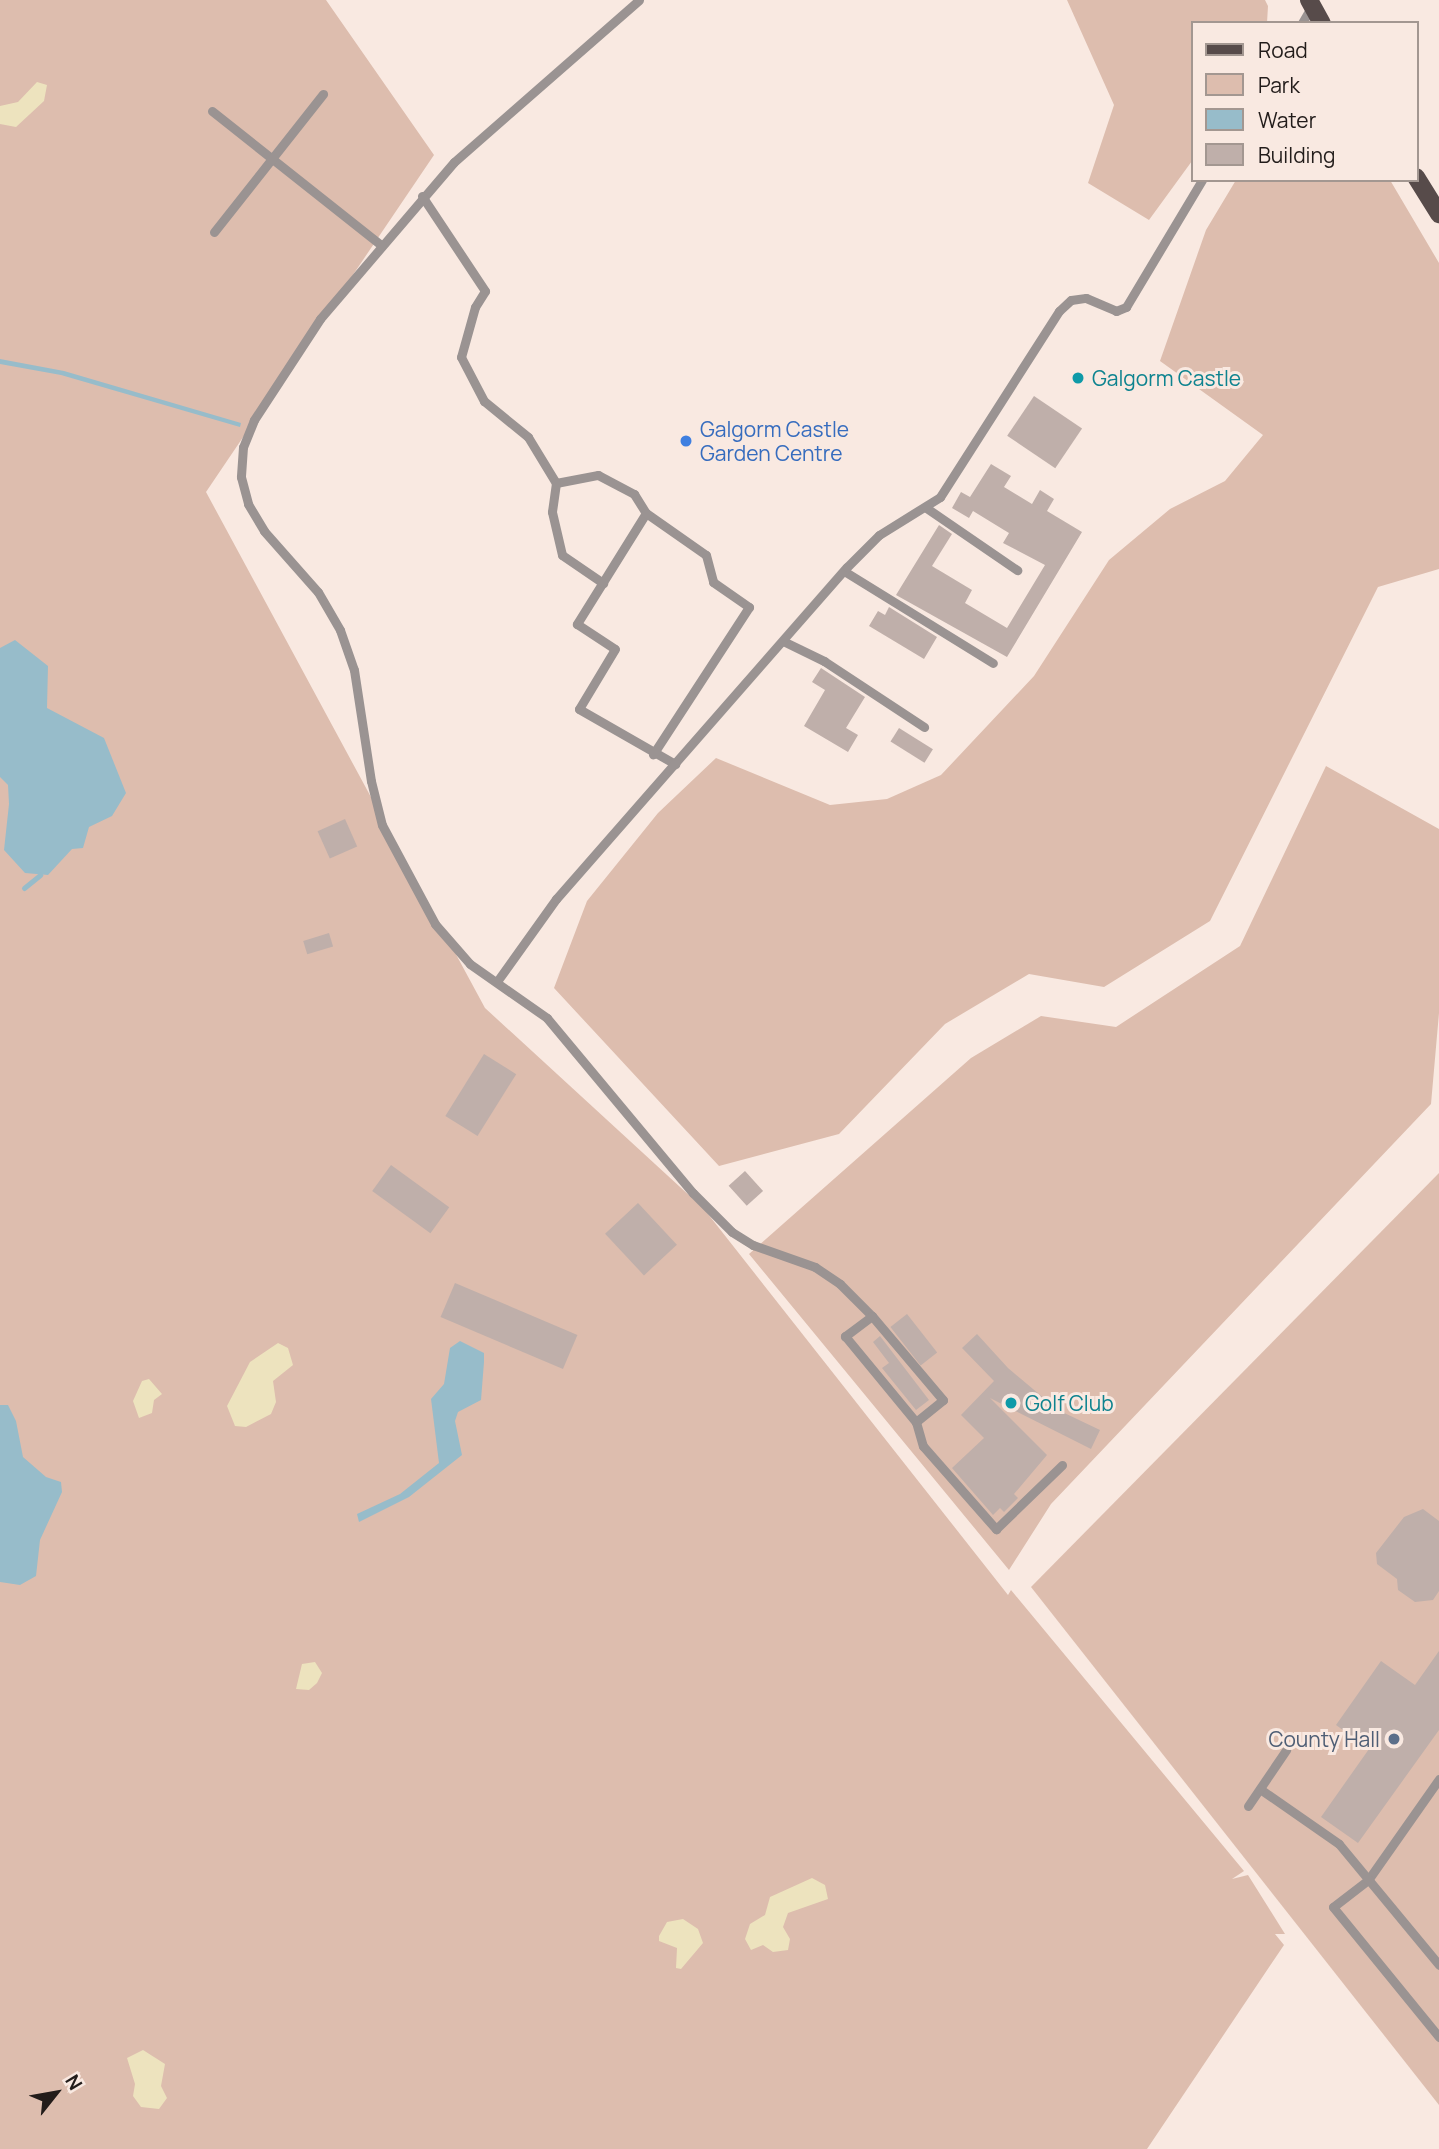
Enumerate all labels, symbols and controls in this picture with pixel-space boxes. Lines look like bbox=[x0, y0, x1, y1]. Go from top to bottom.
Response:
legend bbox=[1190, 21, 1418, 182]
text: Road bbox=[1258, 36, 1308, 64]
text: Park bbox=[1258, 71, 1300, 99]
text: Water bbox=[1258, 106, 1316, 134]
text: Building bbox=[1258, 141, 1335, 169]
place label: Galgorm Castle bbox=[1092, 365, 1241, 391]
marker: Galgorm Castle bbox=[1070, 370, 1086, 386]
place label: Galgorm Castle Garden Centre bbox=[700, 416, 849, 466]
marker: Galgorm Castle Garden Centre bbox=[678, 433, 694, 449]
place label: Golf Club bbox=[1025, 1390, 1114, 1416]
marker: Golf Club bbox=[1003, 1395, 1019, 1411]
place label: County Hall bbox=[1268, 1726, 1380, 1752]
marker: County Hall bbox=[1386, 1731, 1402, 1747]
north arrow bbox=[21, 2058, 91, 2128]
text: N bbox=[59, 2070, 89, 2095]

